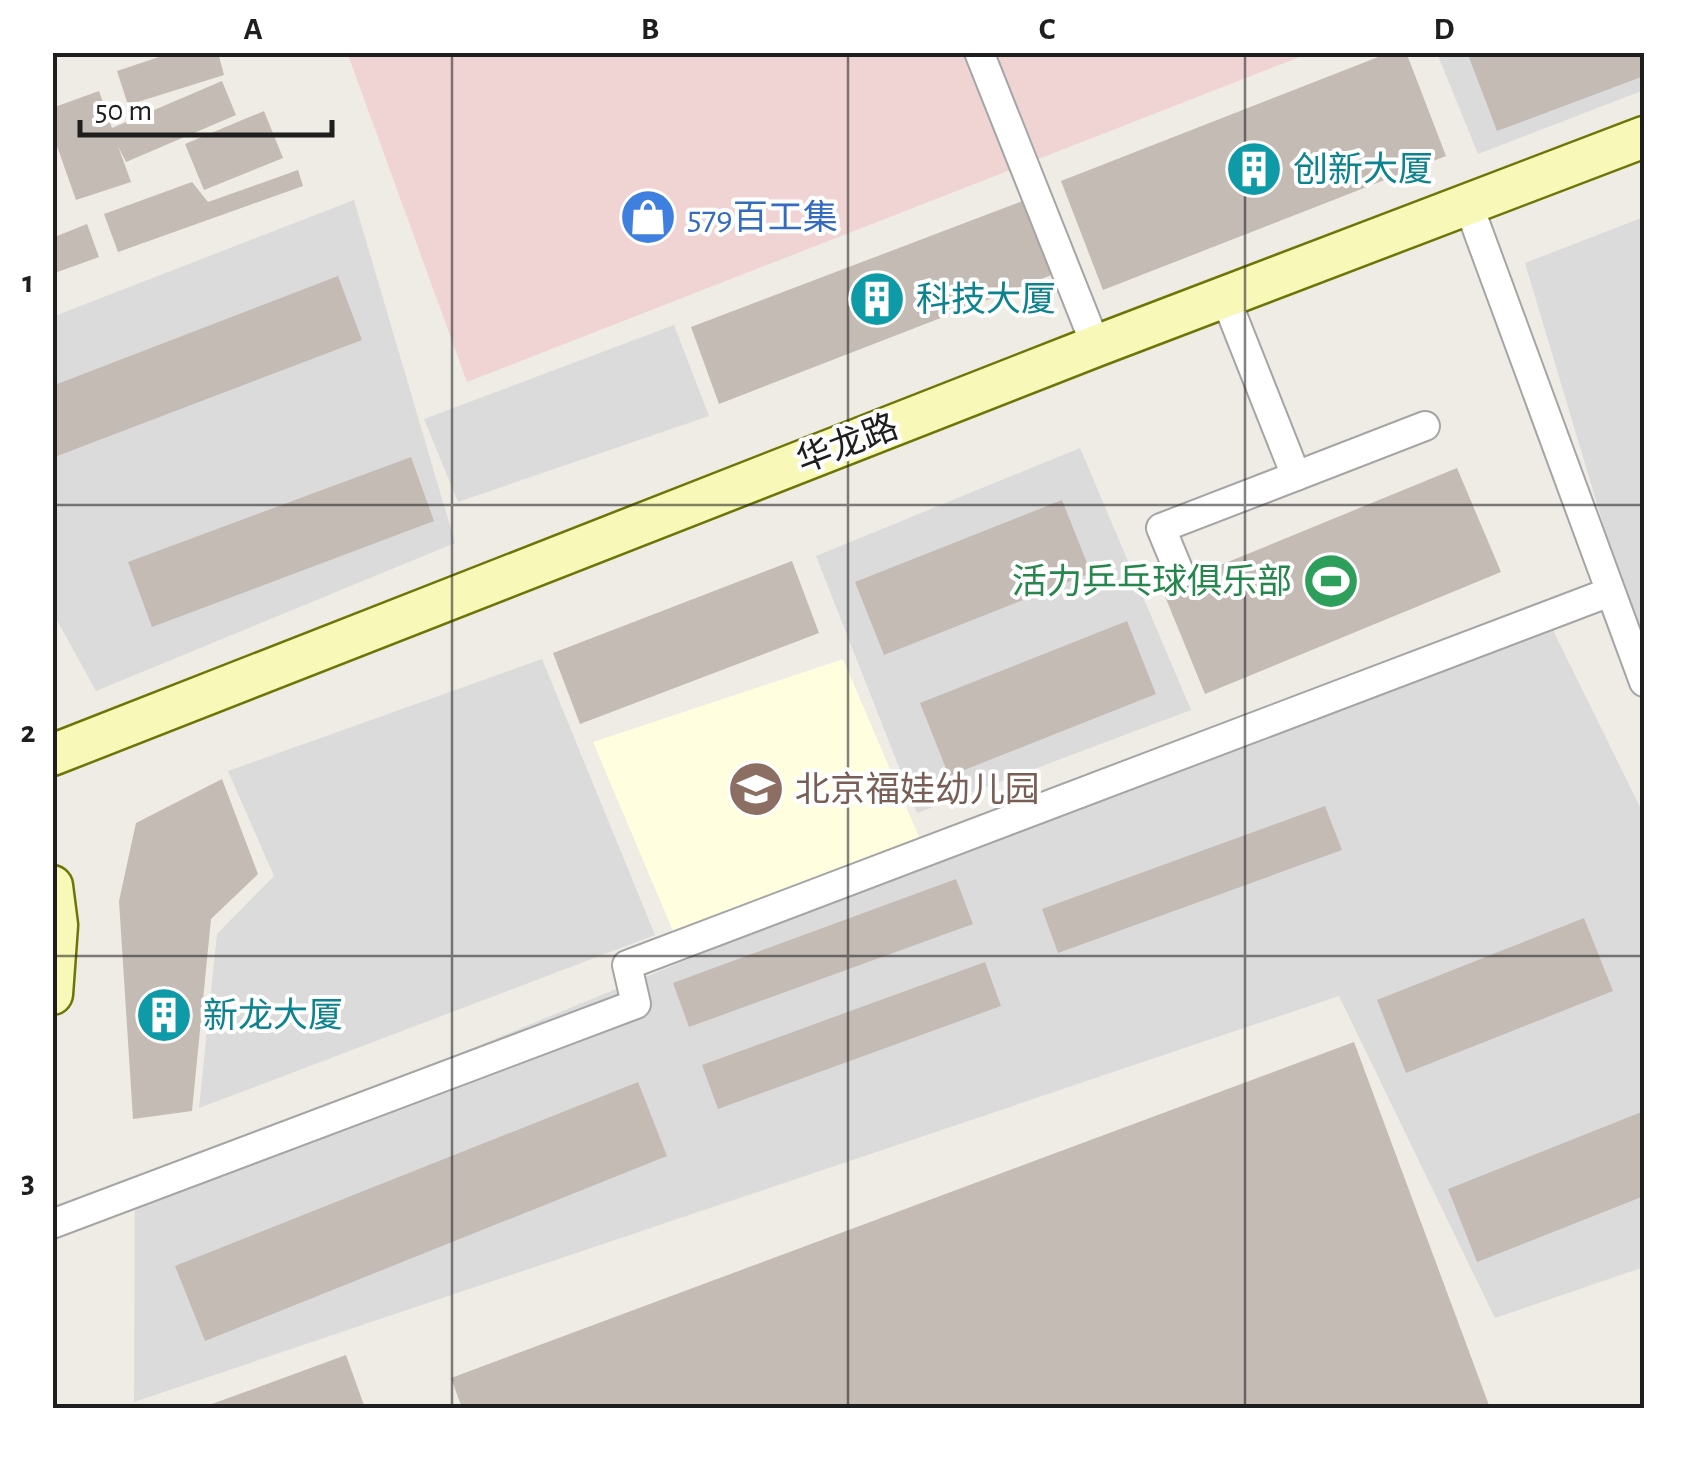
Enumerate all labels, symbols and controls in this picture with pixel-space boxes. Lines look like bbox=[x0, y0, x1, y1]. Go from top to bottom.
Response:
text: A bbox=[243, 13, 263, 45]
text: B bbox=[641, 13, 659, 45]
text: C bbox=[1039, 13, 1056, 45]
text: D bbox=[1434, 13, 1455, 45]
scale bar bbox=[80, 75, 332, 137]
text: 50 m bbox=[95, 96, 152, 126]
building icon: 创新大厦 bbox=[1224, 139, 1284, 199]
place label: 创新大厦 bbox=[1293, 151, 1433, 188]
shop icon: 579百工集 bbox=[618, 187, 678, 247]
place label: 579百工集 bbox=[687, 199, 838, 236]
text: 1 bbox=[22, 266, 34, 298]
building icon: 科技大厦 bbox=[847, 269, 907, 329]
place label: 科技大厦 bbox=[916, 281, 1056, 318]
street label: 华龙路 bbox=[792, 407, 903, 480]
sports icon: 活力乒乓球俱乐部 bbox=[1301, 551, 1361, 611]
place label: 活力乒乓球俱乐部 bbox=[1012, 563, 1292, 600]
text: 2 bbox=[20, 716, 36, 748]
school or university icon: 北京福娃幼儿园 bbox=[726, 759, 786, 819]
place label: 北京福娃幼儿园 bbox=[795, 771, 1040, 808]
building icon: 新龙大厦 bbox=[134, 985, 194, 1045]
place label: 新龙大厦 bbox=[203, 997, 343, 1034]
text: 3 bbox=[21, 1166, 35, 1198]

